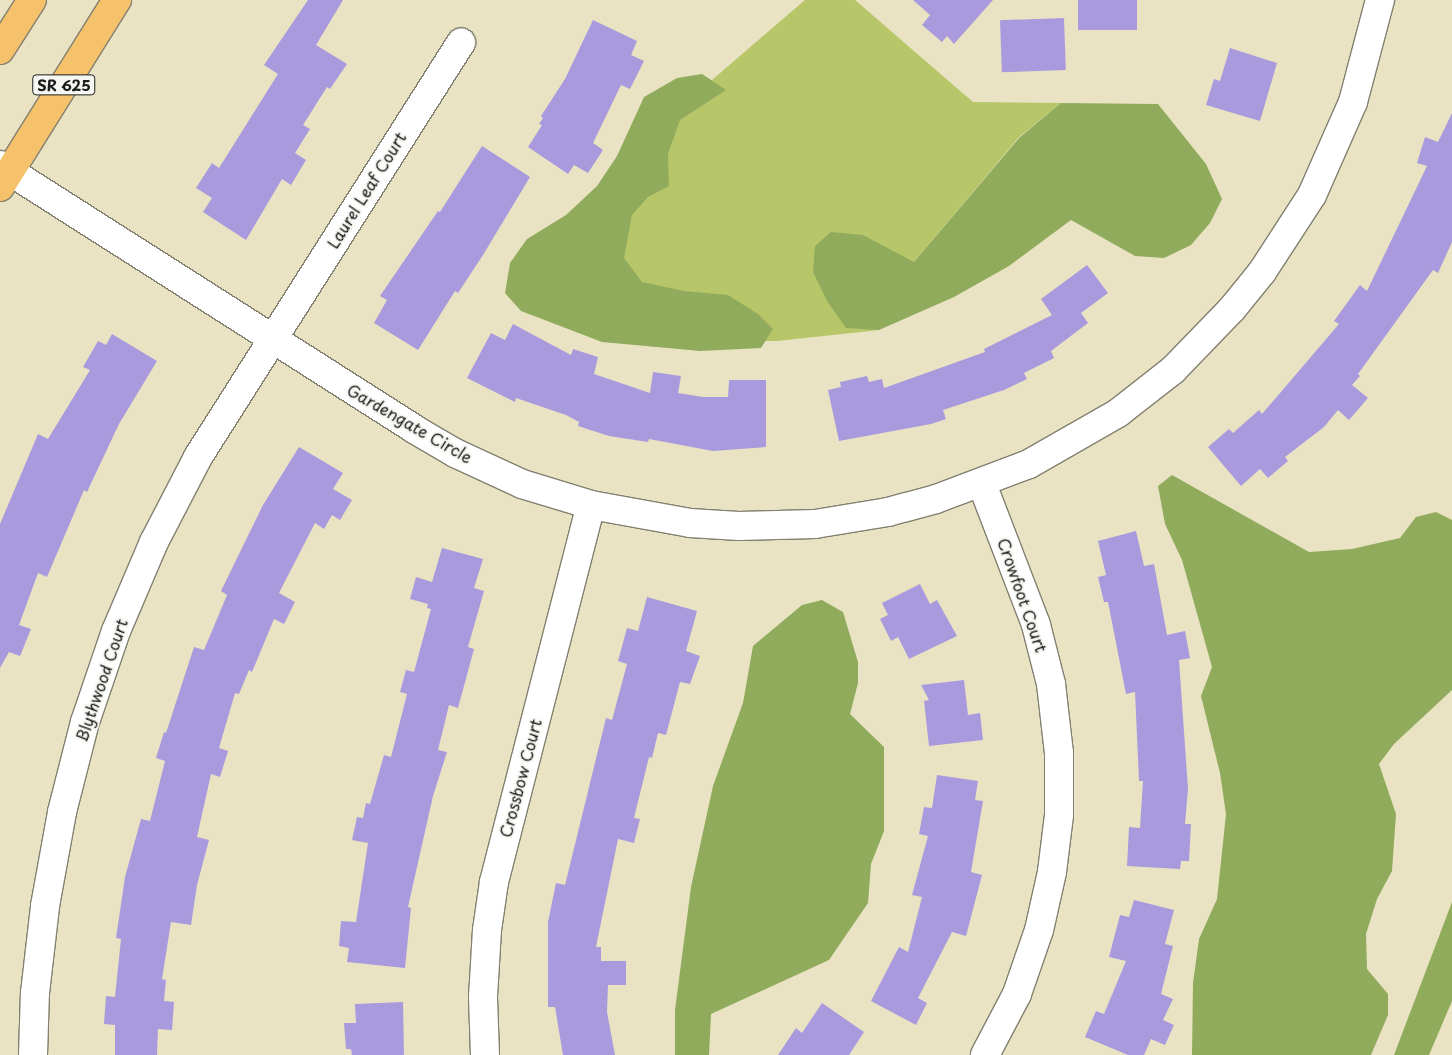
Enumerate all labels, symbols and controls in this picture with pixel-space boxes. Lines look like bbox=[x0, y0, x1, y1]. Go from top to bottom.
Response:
road number: SR 625 bbox=[32, 72, 96, 98]
street label: Laurel Leaf Court bbox=[322, 128, 410, 252]
street label: Gardengate Circle bbox=[344, 379, 476, 467]
street label: Crowfoot Court bbox=[994, 535, 1052, 655]
street label: Blythwood Court bbox=[71, 616, 131, 744]
street label: Crossbow Court bbox=[495, 717, 545, 839]

